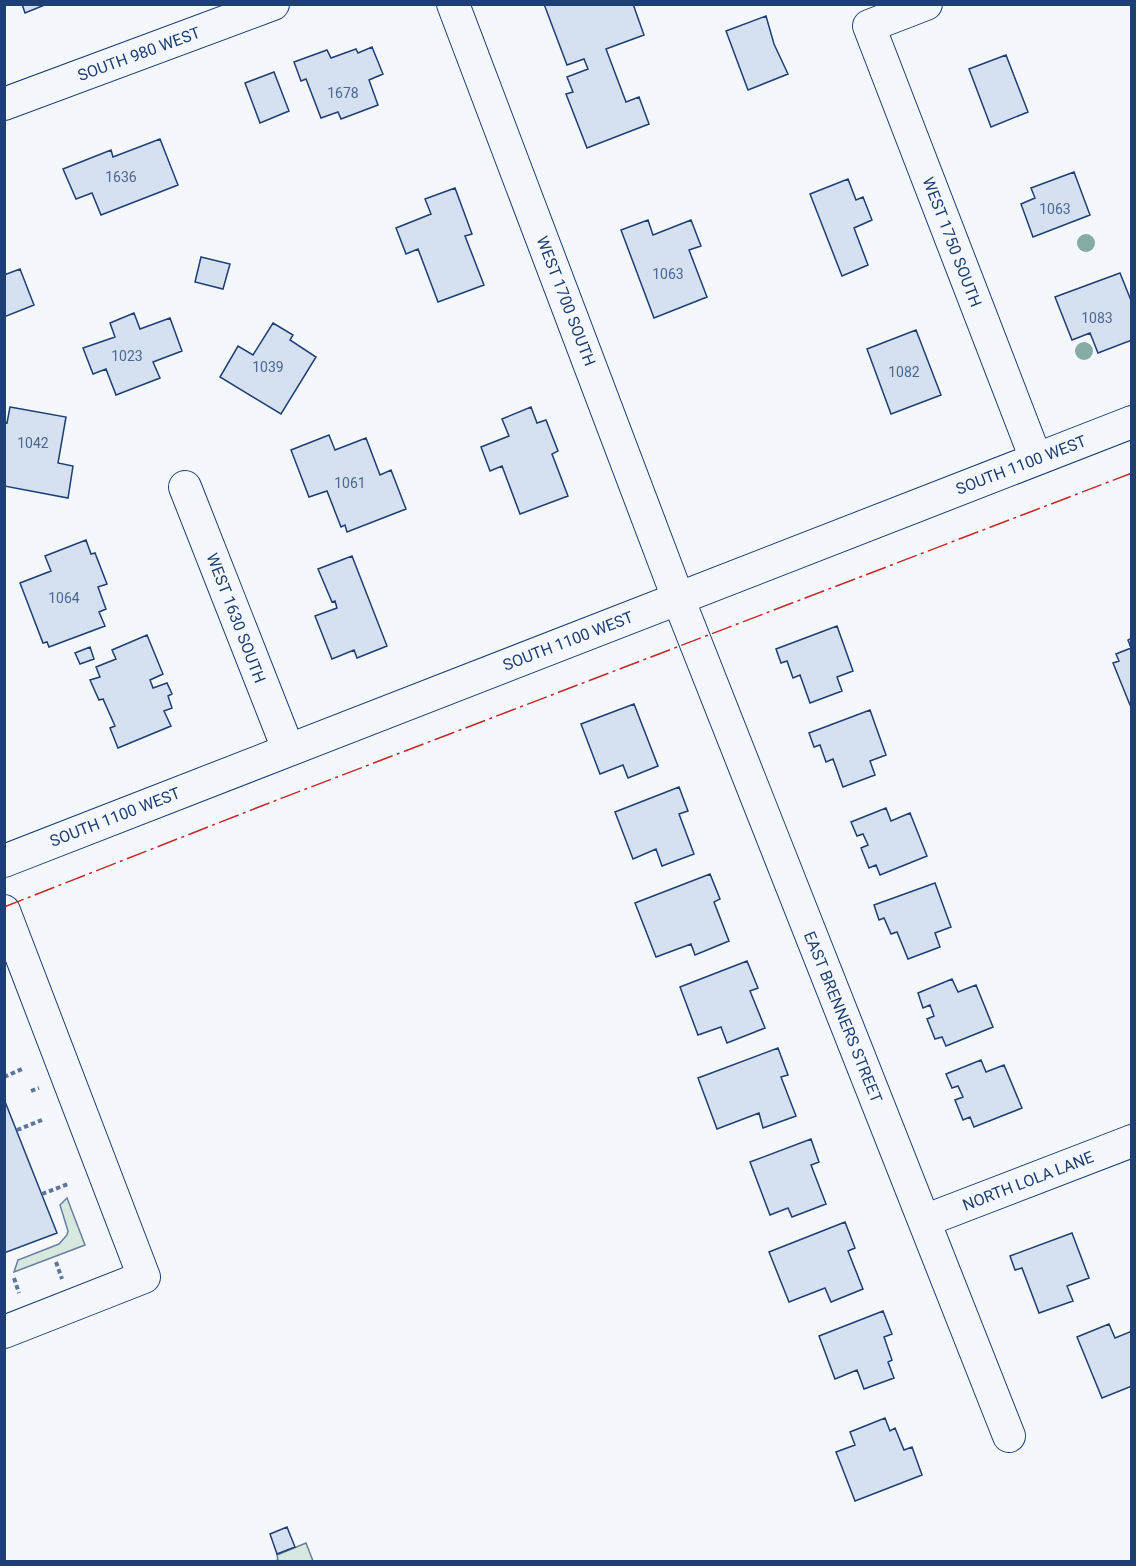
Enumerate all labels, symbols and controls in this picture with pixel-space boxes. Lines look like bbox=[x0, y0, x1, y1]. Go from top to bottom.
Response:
street label: SOUTH 980 WEST bbox=[75, 23, 203, 85]
house number: 1678 bbox=[327, 85, 359, 101]
house number: 1636 bbox=[105, 169, 137, 185]
street label: WEST 1750 SOUTH bbox=[918, 174, 986, 310]
house number: 1063 bbox=[1039, 201, 1071, 217]
street label: WEST 1700 SOUTH bbox=[532, 233, 600, 369]
house number: 1063 bbox=[652, 266, 684, 282]
house number: 1083 bbox=[1081, 310, 1113, 326]
house number: 1023 bbox=[111, 348, 143, 364]
house number: 1039 bbox=[252, 359, 284, 375]
house number: 1082 bbox=[888, 364, 920, 380]
street label: SOUTH 1100 WEST bbox=[953, 431, 1089, 499]
house number: 1042 bbox=[17, 435, 49, 451]
house number: 1061 bbox=[334, 475, 366, 491]
street label: WEST 1630 SOUTH bbox=[202, 550, 270, 686]
house number: 1064 bbox=[48, 590, 80, 606]
street label: SOUTH 1100 WEST bbox=[500, 607, 636, 675]
street label: SOUTH 1100 WEST bbox=[47, 783, 183, 851]
street label: EAST BRENNERS STREET bbox=[800, 929, 886, 1106]
street label: NORTH LOLA LANE bbox=[960, 1147, 1096, 1215]

